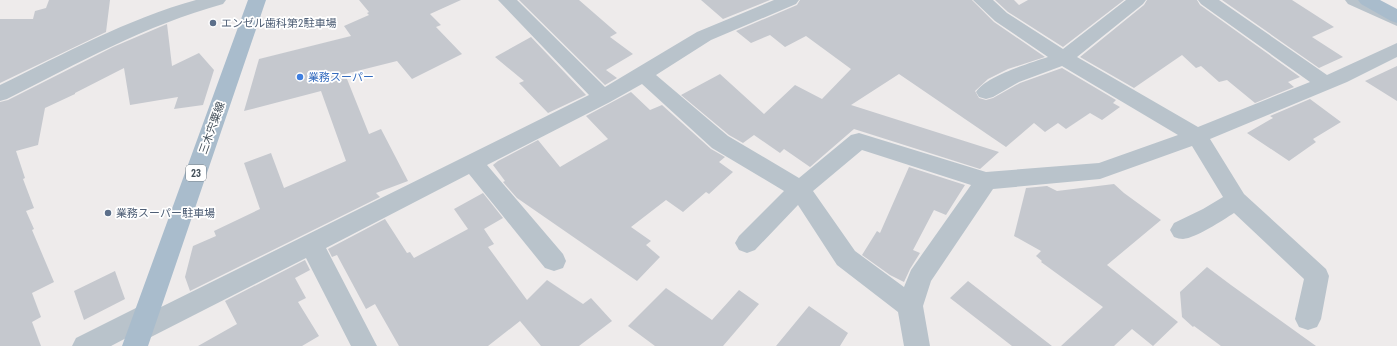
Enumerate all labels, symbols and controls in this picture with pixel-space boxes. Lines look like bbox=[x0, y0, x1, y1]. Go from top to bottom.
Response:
place label: エンゼル歯科第2駐車場 bbox=[221, 17, 336, 30]
marker: エンゼル歯科第2駐車場 bbox=[208, 18, 218, 28]
place label: 業務スーパー bbox=[308, 71, 374, 84]
marker: 業務スーパー bbox=[295, 72, 305, 82]
street label: 三木宍粟線 bbox=[196, 100, 228, 156]
road number: 23 bbox=[186, 165, 206, 181]
place label: 業務スーパー駐車場 bbox=[116, 207, 215, 220]
marker: 業務スーパー駐車場 bbox=[103, 208, 113, 218]

